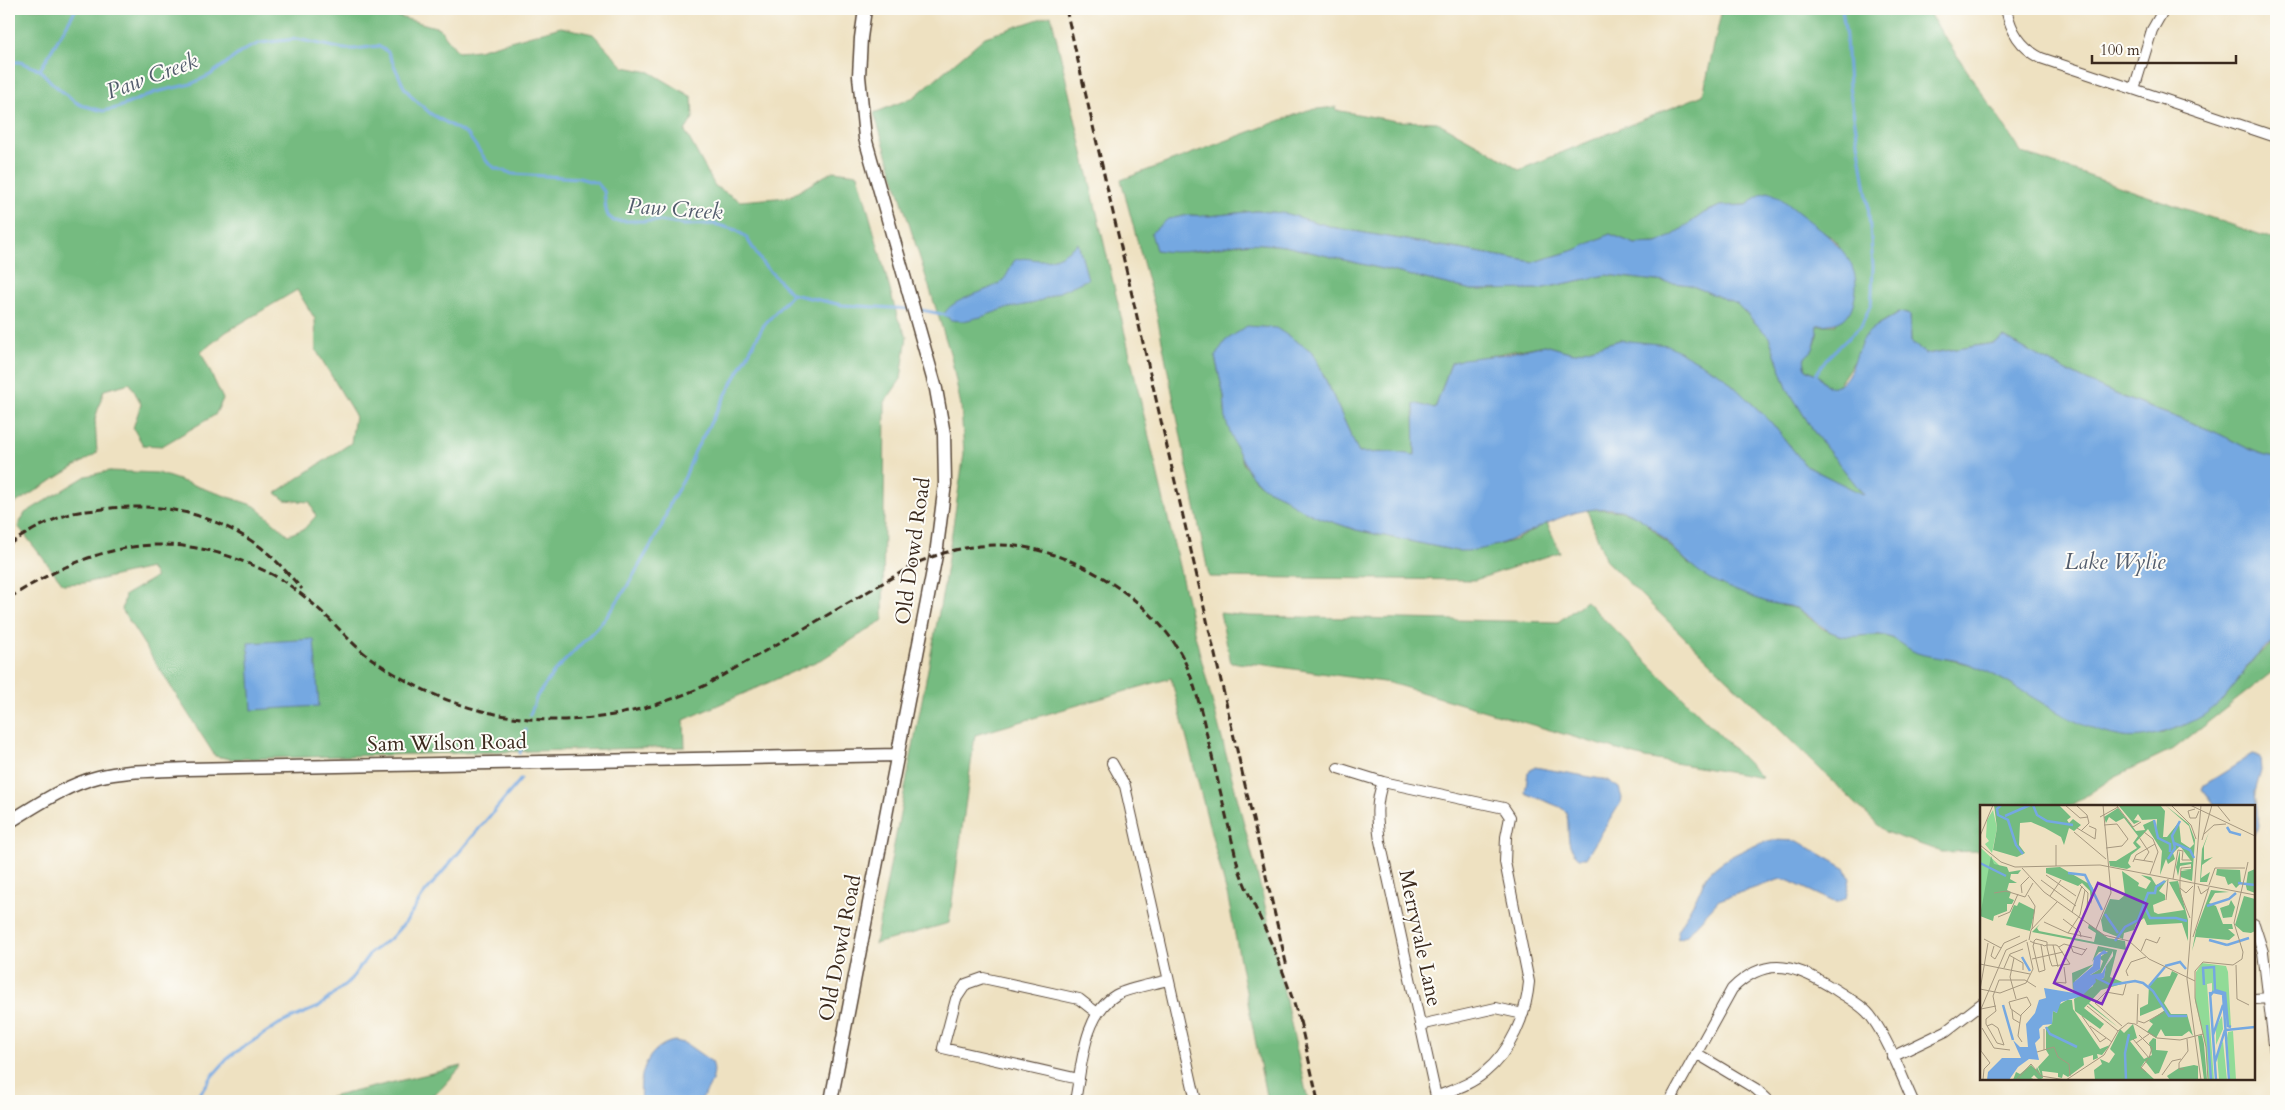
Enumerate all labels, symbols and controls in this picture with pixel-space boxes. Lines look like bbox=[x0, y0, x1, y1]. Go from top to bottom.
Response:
scale bar bbox=[2092, 32, 2236, 64]
text: 100 m bbox=[2100, 40, 2140, 60]
water label: Paw Creek bbox=[102, 46, 202, 106]
water label: Paw Creek bbox=[626, 191, 724, 227]
street label: Old Dowd Road bbox=[888, 475, 938, 627]
water label: Lake Wylie bbox=[2064, 547, 2166, 577]
street label: Sam Wilson Road bbox=[367, 727, 527, 759]
inset map bbox=[1980, 805, 2255, 1080]
street label: Merryvale Lane bbox=[1391, 867, 1449, 1009]
street label: Old Dowd Road bbox=[812, 872, 868, 1024]

